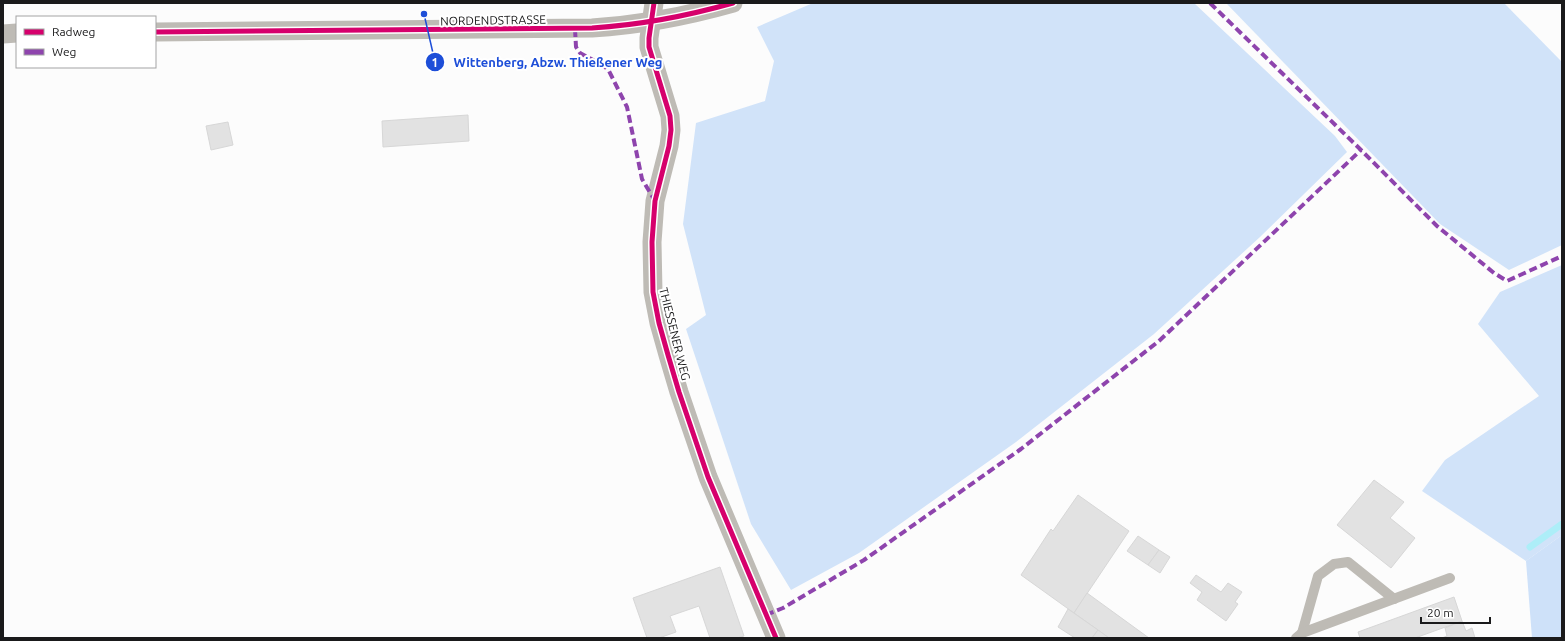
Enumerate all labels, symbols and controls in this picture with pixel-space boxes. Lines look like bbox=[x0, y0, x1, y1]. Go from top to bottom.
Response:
street label: NORDENDSTRASSE bbox=[440, 13, 546, 27]
legend bbox=[16, 16, 156, 68]
text: Radweg bbox=[52, 25, 95, 38]
text: Weg bbox=[52, 45, 76, 58]
callout: Wittenberg, Abzw. Thießener Weg bbox=[425, 50, 670, 75]
text: Wittenberg, Abzw. Thießener Weg bbox=[453, 55, 663, 69]
text: 1 bbox=[432, 56, 438, 69]
street label: THIESSENER WEG bbox=[657, 286, 693, 382]
scale bar bbox=[1421, 599, 1490, 625]
text: 20 m bbox=[1427, 606, 1454, 619]

